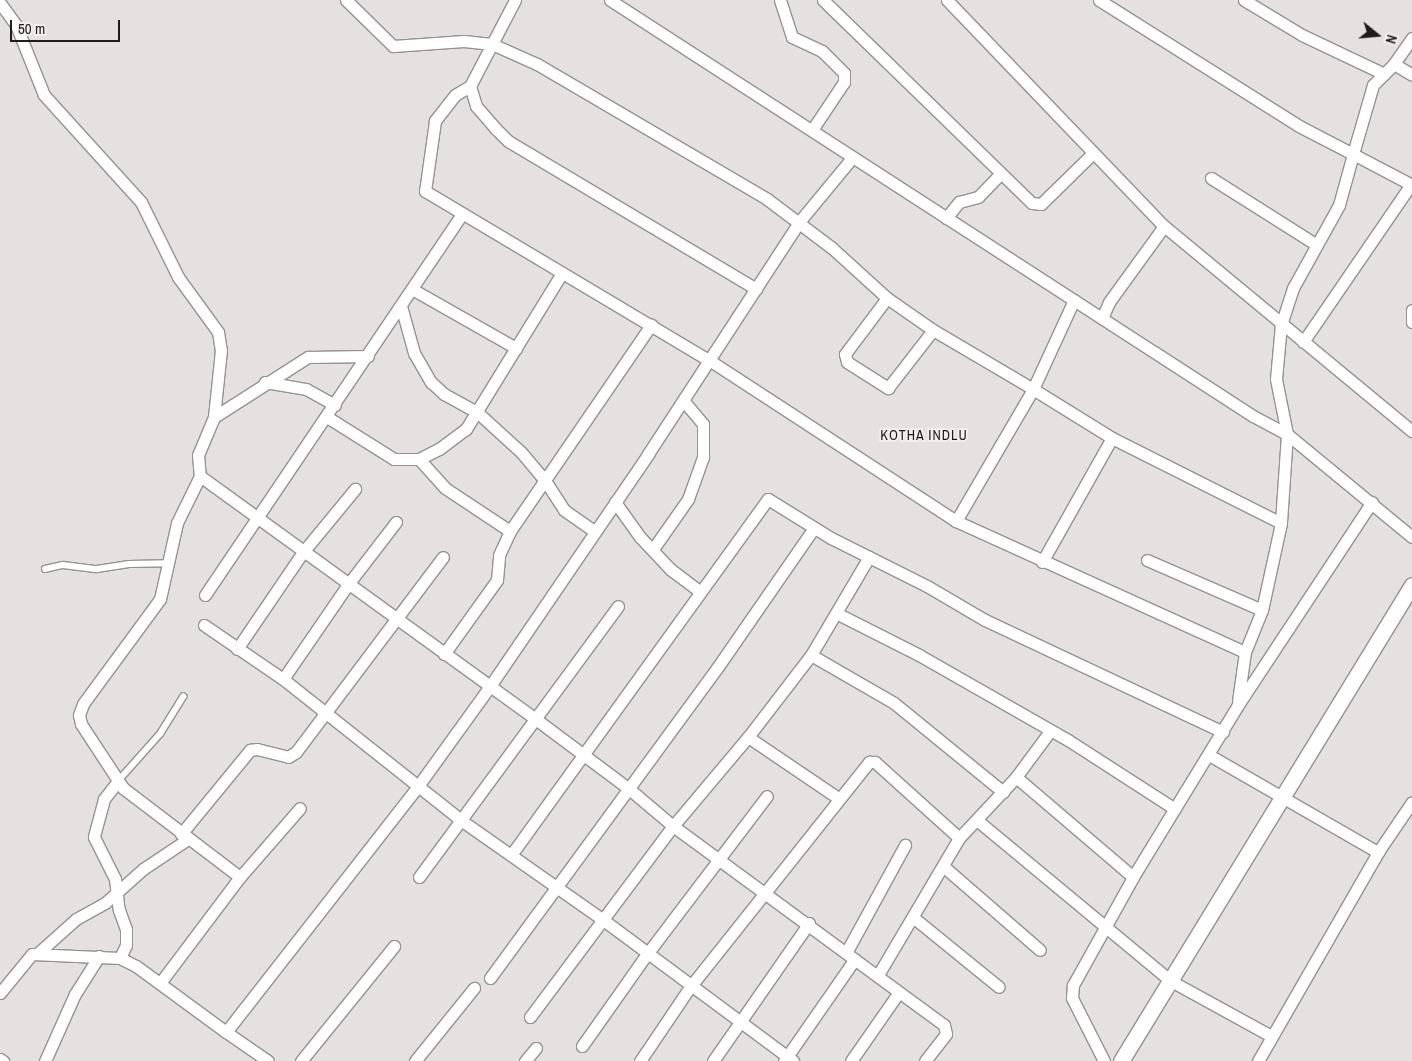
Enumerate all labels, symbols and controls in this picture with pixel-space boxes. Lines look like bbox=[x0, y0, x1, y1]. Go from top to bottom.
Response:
scale bar bbox=[12, 10, 122, 42]
north arrow bbox=[1352, 10, 1402, 60]
text: 50 m bbox=[18, 18, 45, 39]
text: N bbox=[1382, 33, 1401, 46]
district label: KOTHA INDLU bbox=[879, 427, 969, 443]

